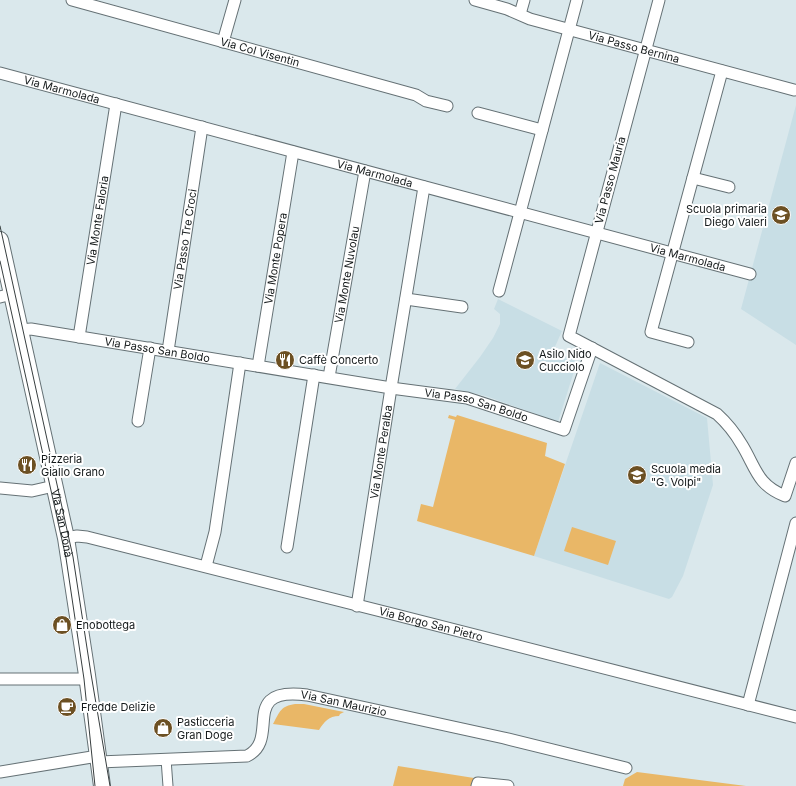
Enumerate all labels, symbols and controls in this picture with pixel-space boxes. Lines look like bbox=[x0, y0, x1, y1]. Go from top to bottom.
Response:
street label: Via Passo Bernina bbox=[587, 28, 681, 66]
street label: Via Col Visentin bbox=[219, 34, 301, 70]
street label: Via Marmolada bbox=[22, 73, 101, 106]
street label: Via Passo Mauria bbox=[592, 135, 628, 225]
street label: Via Marmolada bbox=[335, 157, 414, 190]
street label: Via Monte Faloria bbox=[83, 175, 112, 266]
street label: Via Passo Tre Croci bbox=[170, 188, 200, 291]
place label: Scuola primaria Diego Valeri bbox=[686, 202, 767, 229]
school or university icon: Scuola primaria Diego Valeri bbox=[770, 204, 792, 226]
street label: Via Monte Popera bbox=[261, 212, 290, 305]
street label: Via Monte Nuvolau bbox=[332, 225, 362, 324]
street label: Via Marmolada bbox=[648, 240, 727, 274]
street label: Via Passo San Boldo bbox=[103, 334, 211, 365]
place label: Asilo Nido Cucciolo bbox=[539, 347, 592, 374]
restaurant icon: Caffè Concerto bbox=[274, 349, 296, 371]
school or university icon: Asilo Nido Cucciolo bbox=[514, 349, 536, 371]
place label: Caffè Concerto bbox=[299, 353, 379, 367]
street label: Via Passo San Boldo bbox=[424, 385, 530, 425]
street label: Via Monte Peralba bbox=[367, 404, 395, 500]
place label: Pizzeria Giallo Grano bbox=[41, 452, 105, 479]
restaurant icon: Pizzeria Giallo Grano bbox=[16, 454, 38, 476]
place label: Scuola media "G. Volpi" bbox=[651, 462, 721, 489]
school or university icon: Scuola media "G. Volpi" bbox=[626, 464, 648, 486]
street label: Via San Donà bbox=[48, 488, 76, 558]
street label: Via Borgo San Pietro bbox=[377, 604, 485, 644]
shop icon: Enobottega bbox=[51, 614, 73, 636]
place label: Enobottega bbox=[76, 618, 135, 632]
street label: Via San Maurizio bbox=[300, 687, 388, 719]
cafe icon: Fredde Delizie bbox=[56, 696, 78, 718]
place label: Fredde Delizie bbox=[81, 700, 155, 714]
place label: Pasticceria Gran Doge bbox=[177, 715, 234, 742]
shop icon: Pasticceria Gran Doge bbox=[152, 717, 174, 739]

